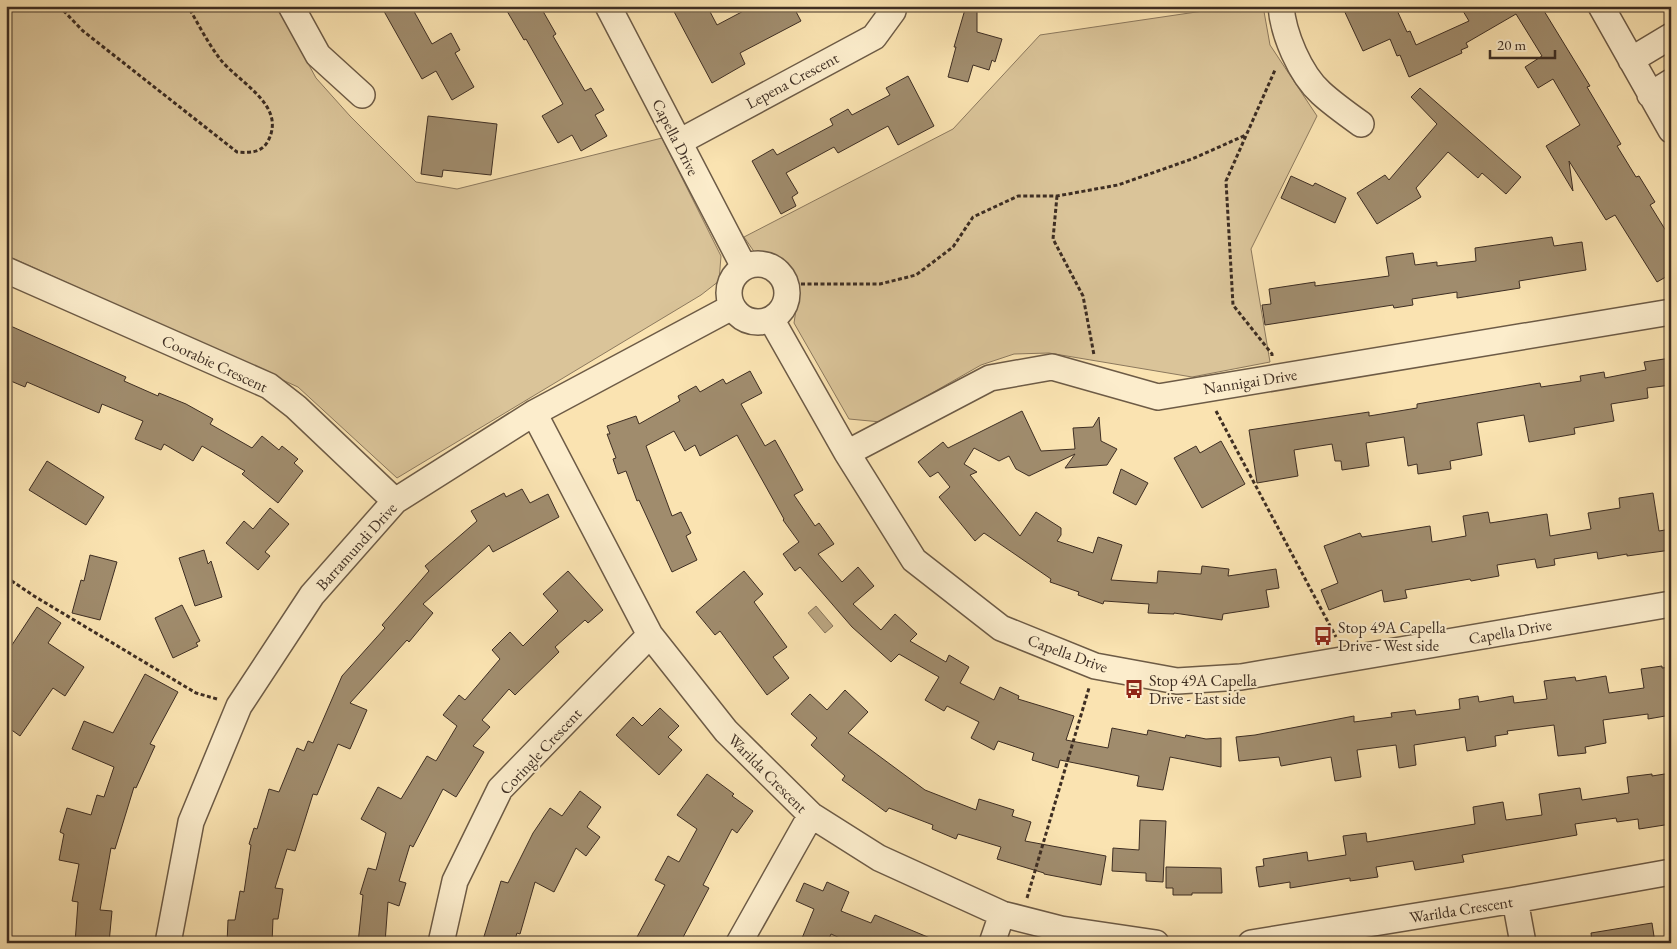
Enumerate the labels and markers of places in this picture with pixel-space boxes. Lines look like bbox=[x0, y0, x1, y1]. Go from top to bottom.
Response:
place label: Stop 49A Capella Drive - West side bbox=[1338, 617, 1446, 656]
bus stop icon: Stop 49A Capella Drive - West side bbox=[1312, 625, 1334, 647]
place label: Stop 49A Capella Drive - East side bbox=[1149, 670, 1257, 709]
bus stop icon: Stop 49A Capella Drive - East side bbox=[1123, 678, 1145, 700]

